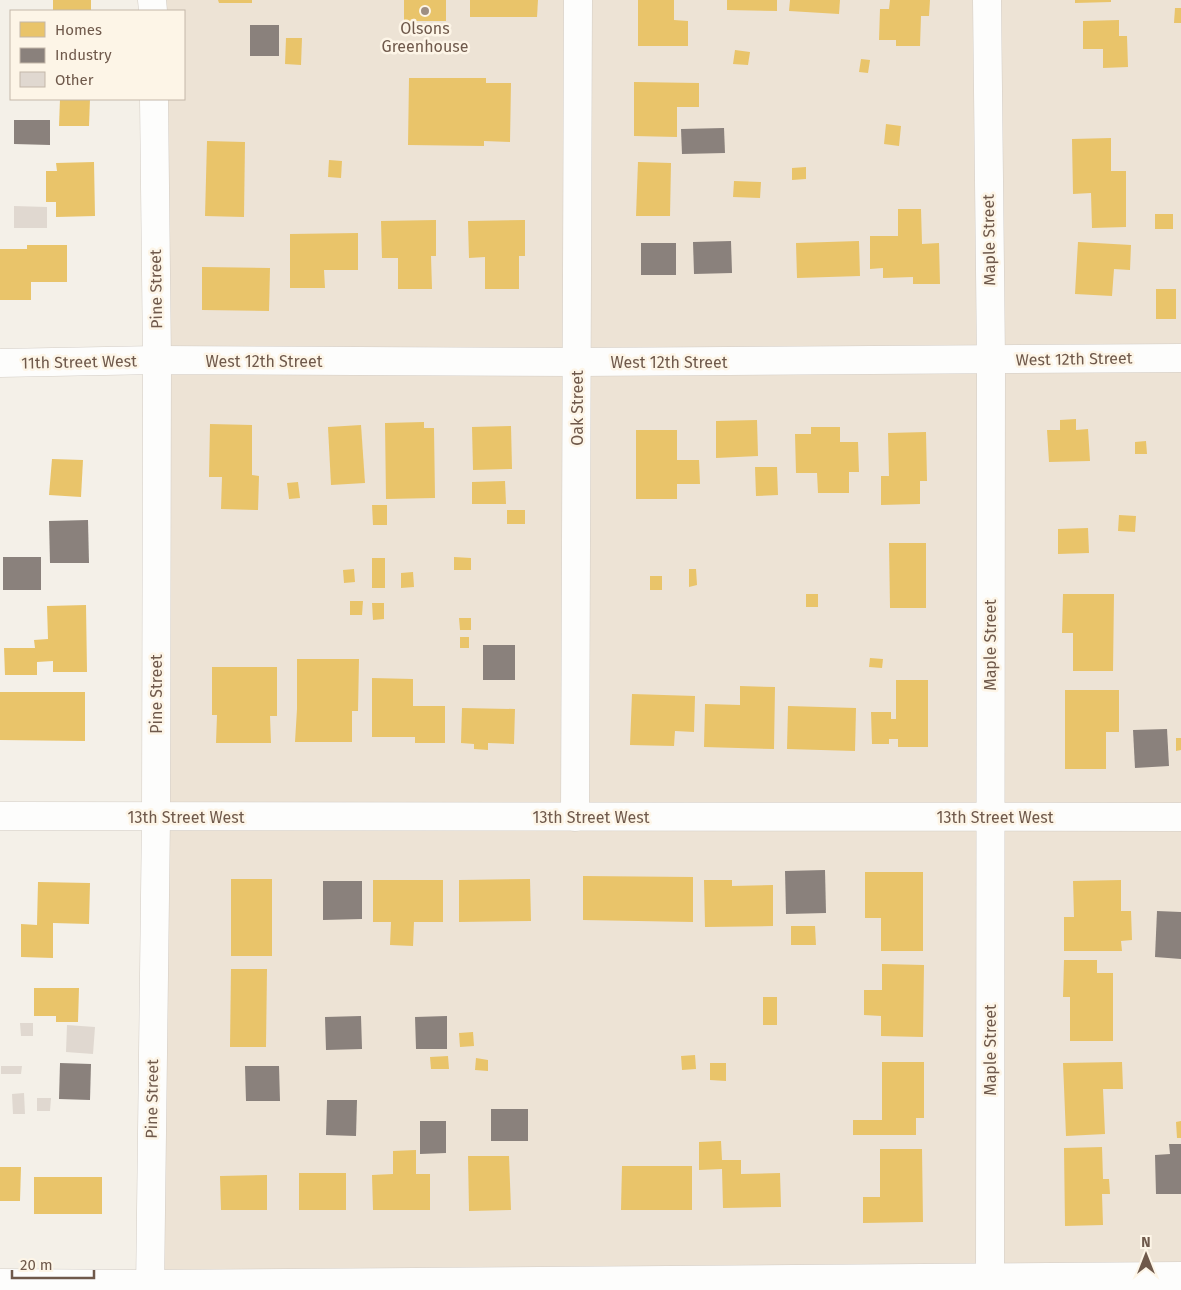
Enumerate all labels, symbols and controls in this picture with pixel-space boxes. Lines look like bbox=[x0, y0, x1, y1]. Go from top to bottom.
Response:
marker: Olsons Greenhouse bbox=[419, 5, 431, 17]
legend bbox=[10, 10, 185, 100]
place label: Olsons Greenhouse bbox=[382, 19, 468, 56]
text: Homes bbox=[55, 21, 102, 39]
text: Industry bbox=[55, 46, 112, 64]
text: Other bbox=[55, 71, 94, 89]
street label: Maple Street bbox=[979, 194, 999, 286]
street label: Pine Street bbox=[146, 249, 166, 329]
street label: West 12th Street bbox=[1015, 348, 1133, 370]
street label: 11th Street West bbox=[21, 351, 137, 373]
street label: West 12th Street bbox=[206, 352, 323, 371]
street label: West 12th Street bbox=[611, 353, 728, 372]
street label: Oak Street bbox=[568, 370, 587, 446]
street label: Maple Street bbox=[981, 599, 1000, 691]
street label: Pine Street bbox=[147, 654, 166, 734]
street label: 13th Street West bbox=[128, 808, 245, 827]
street label: 13th Street West bbox=[533, 808, 650, 827]
street label: 13th Street West bbox=[937, 808, 1054, 827]
street label: Maple Street bbox=[981, 1004, 1000, 1096]
street label: Pine Street bbox=[142, 1059, 162, 1139]
north arrow bbox=[1121, 1230, 1171, 1280]
text: N bbox=[1141, 1234, 1151, 1251]
scale bar bbox=[12, 1248, 95, 1280]
text: 20 m bbox=[20, 1256, 53, 1274]

